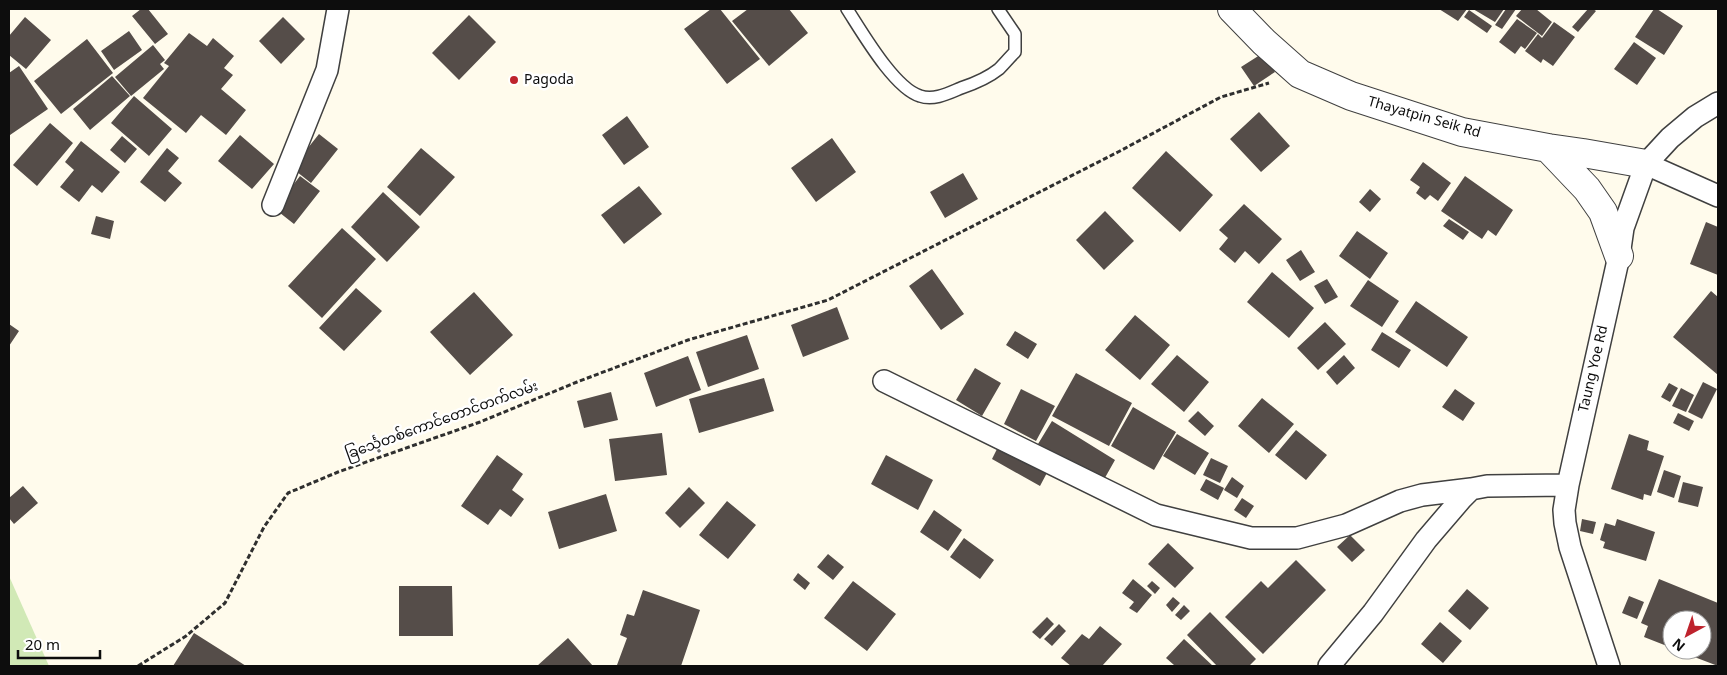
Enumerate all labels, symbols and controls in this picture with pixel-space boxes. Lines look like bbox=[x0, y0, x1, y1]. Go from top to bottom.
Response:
place label: Pagoda bbox=[524, 65, 574, 96]
marker: Pagoda bbox=[508, 74, 520, 86]
street label: Thayatpin Seik Rd bbox=[1364, 87, 1484, 149]
street label: Taung Yoe Rd bbox=[1569, 322, 1619, 416]
street label: ခြင်္သေ့တစ်ကောင်တောင်တက်လမ်း bbox=[341, 372, 543, 470]
north arrow bbox=[1662, 610, 1712, 660]
scale bar bbox=[18, 628, 100, 660]
text: N bbox=[1665, 628, 1694, 659]
text: 20 m bbox=[25, 630, 60, 663]

